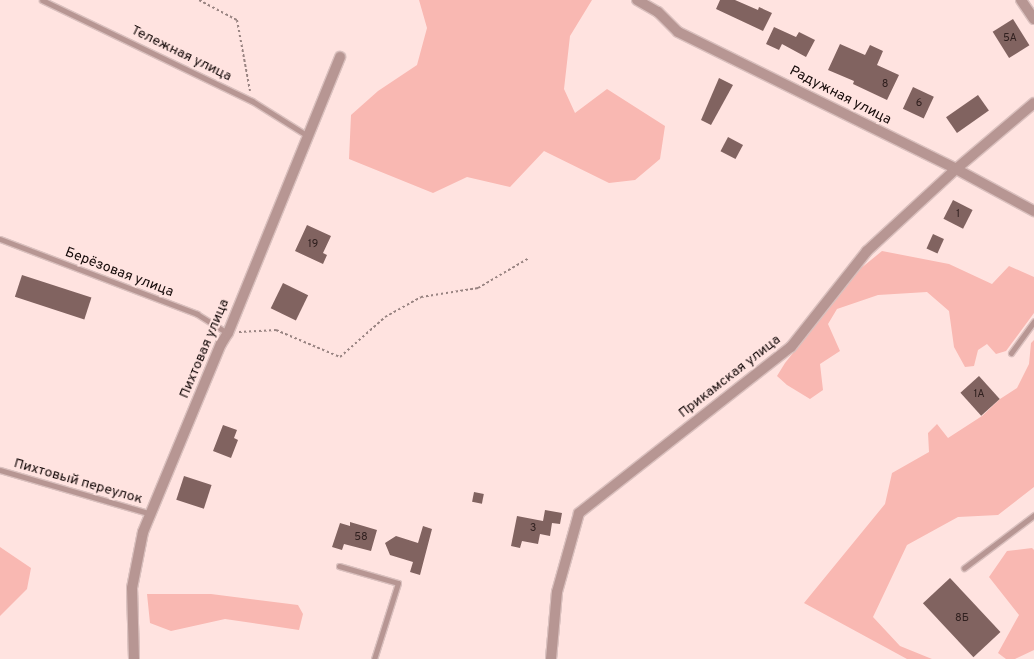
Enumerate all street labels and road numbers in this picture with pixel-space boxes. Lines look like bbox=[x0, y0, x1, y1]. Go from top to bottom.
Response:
street label: Тележная улица bbox=[128, 22, 234, 86]
street label: Радужная улица bbox=[786, 63, 894, 129]
street label: Берёзовая улица bbox=[62, 245, 176, 301]
street label: Пихтовая улица bbox=[176, 297, 234, 401]
street label: Прикамская улица bbox=[676, 332, 784, 422]
street label: Пихтовый переулок bbox=[12, 456, 144, 508]

